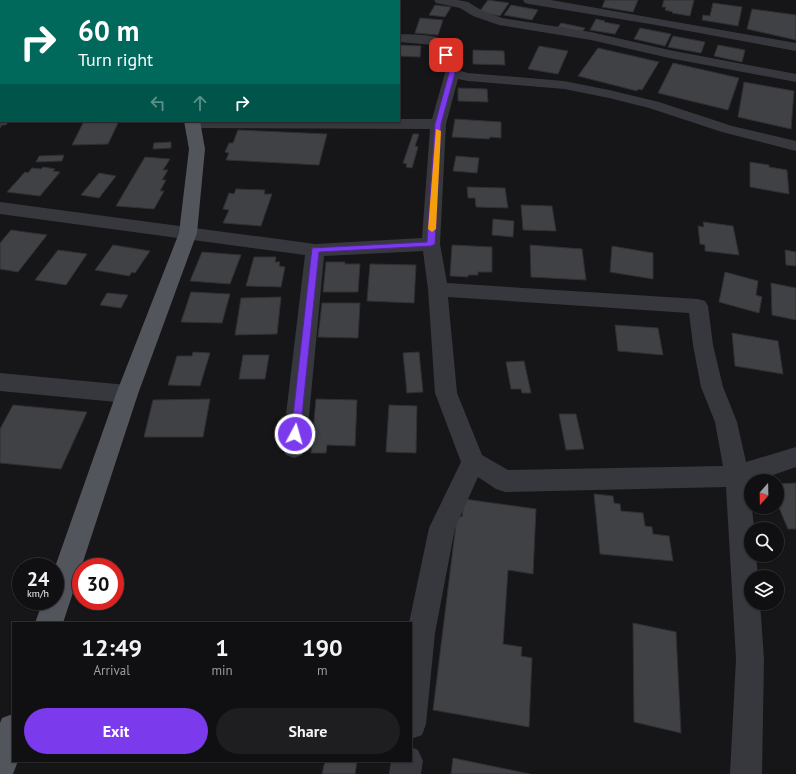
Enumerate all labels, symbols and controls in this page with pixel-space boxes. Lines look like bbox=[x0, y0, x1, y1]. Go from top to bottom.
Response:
text: 60 m bbox=[78, 12, 139, 49]
icon: right bbox=[12, 16, 64, 68]
pin bbox=[429, 38, 463, 72]
icon: arrive bbox=[435, 44, 457, 66]
text: Turn right bbox=[78, 48, 153, 71]
icon: left bbox=[147, 92, 169, 114]
icon: ahead bbox=[189, 92, 211, 114]
icon: right bbox=[231, 92, 253, 114]
position arrow bbox=[274, 413, 316, 455]
north arrow bbox=[744, 474, 784, 514]
map controls bbox=[744, 474, 784, 610]
button: search bbox=[744, 522, 784, 562]
speed limit sign: 30 bbox=[72, 558, 124, 610]
text: 24 bbox=[27, 566, 49, 592]
button: layers bbox=[744, 570, 784, 610]
text: km/h bbox=[27, 587, 49, 600]
text: 12:49 bbox=[81, 632, 142, 663]
text: 1 bbox=[215, 632, 229, 663]
text: 190 bbox=[302, 632, 343, 663]
text: Arrival bbox=[94, 662, 130, 679]
text: min bbox=[211, 662, 233, 679]
text: m bbox=[317, 662, 328, 679]
button: Exit bbox=[24, 708, 208, 754]
button: Share bbox=[216, 708, 400, 754]

